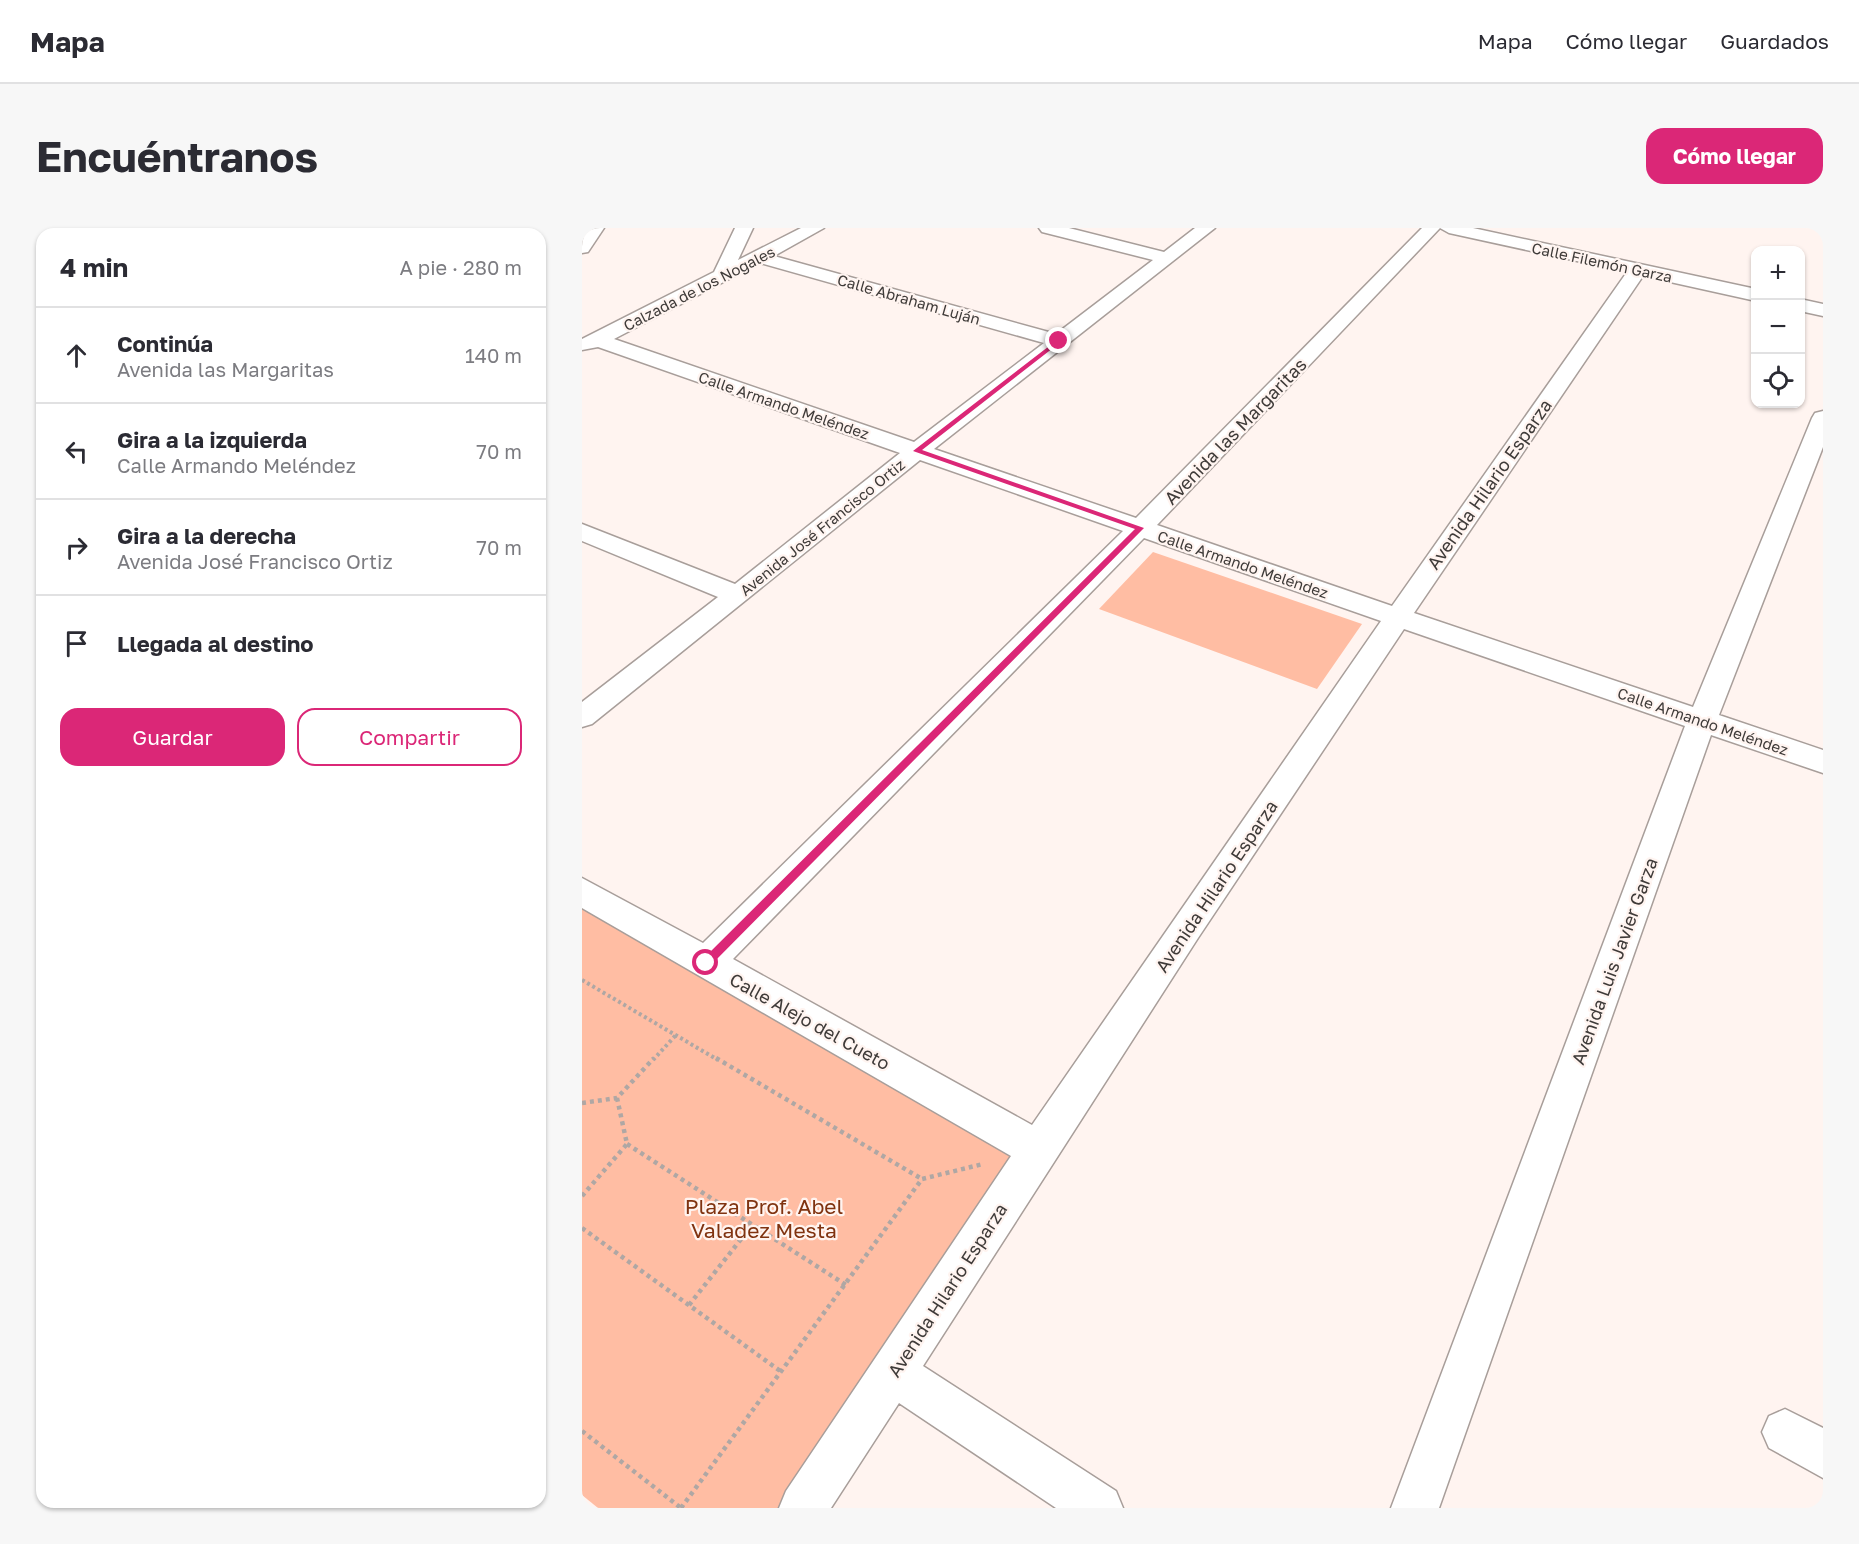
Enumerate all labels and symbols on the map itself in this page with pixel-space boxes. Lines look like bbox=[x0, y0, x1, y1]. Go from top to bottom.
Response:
street label: Calle Filemón Garza bbox=[1530, 238, 1674, 286]
street label: Calzada de los Nogales bbox=[620, 242, 778, 334]
street label: Calle Abraham Luján bbox=[835, 270, 983, 328]
route end bbox=[1045, 327, 1071, 353]
street label: Avenida las Margaritas bbox=[1159, 353, 1311, 509]
street label: Calle Armando Meléndez bbox=[696, 367, 872, 443]
street label: Avenida Hilario Esparza bbox=[1422, 395, 1556, 573]
street label: Avenida José Francisco Ortiz bbox=[736, 455, 908, 599]
street label: Calle Armando Meléndez bbox=[1155, 526, 1331, 602]
street label: Calle Armando Meléndez bbox=[1615, 683, 1791, 759]
street label: Avenida Hilario Esparza bbox=[1150, 796, 1282, 976]
street label: Avenida Luis Javier Garza bbox=[1566, 855, 1662, 1067]
route start bbox=[692, 949, 718, 975]
street label: Calle Alejo del Cueto bbox=[726, 968, 894, 1074]
park label: Plaza Prof. Abel Valadez Mesta bbox=[685, 1193, 843, 1243]
street label: Avenida Hilario Esparza bbox=[883, 1199, 1011, 1381]

